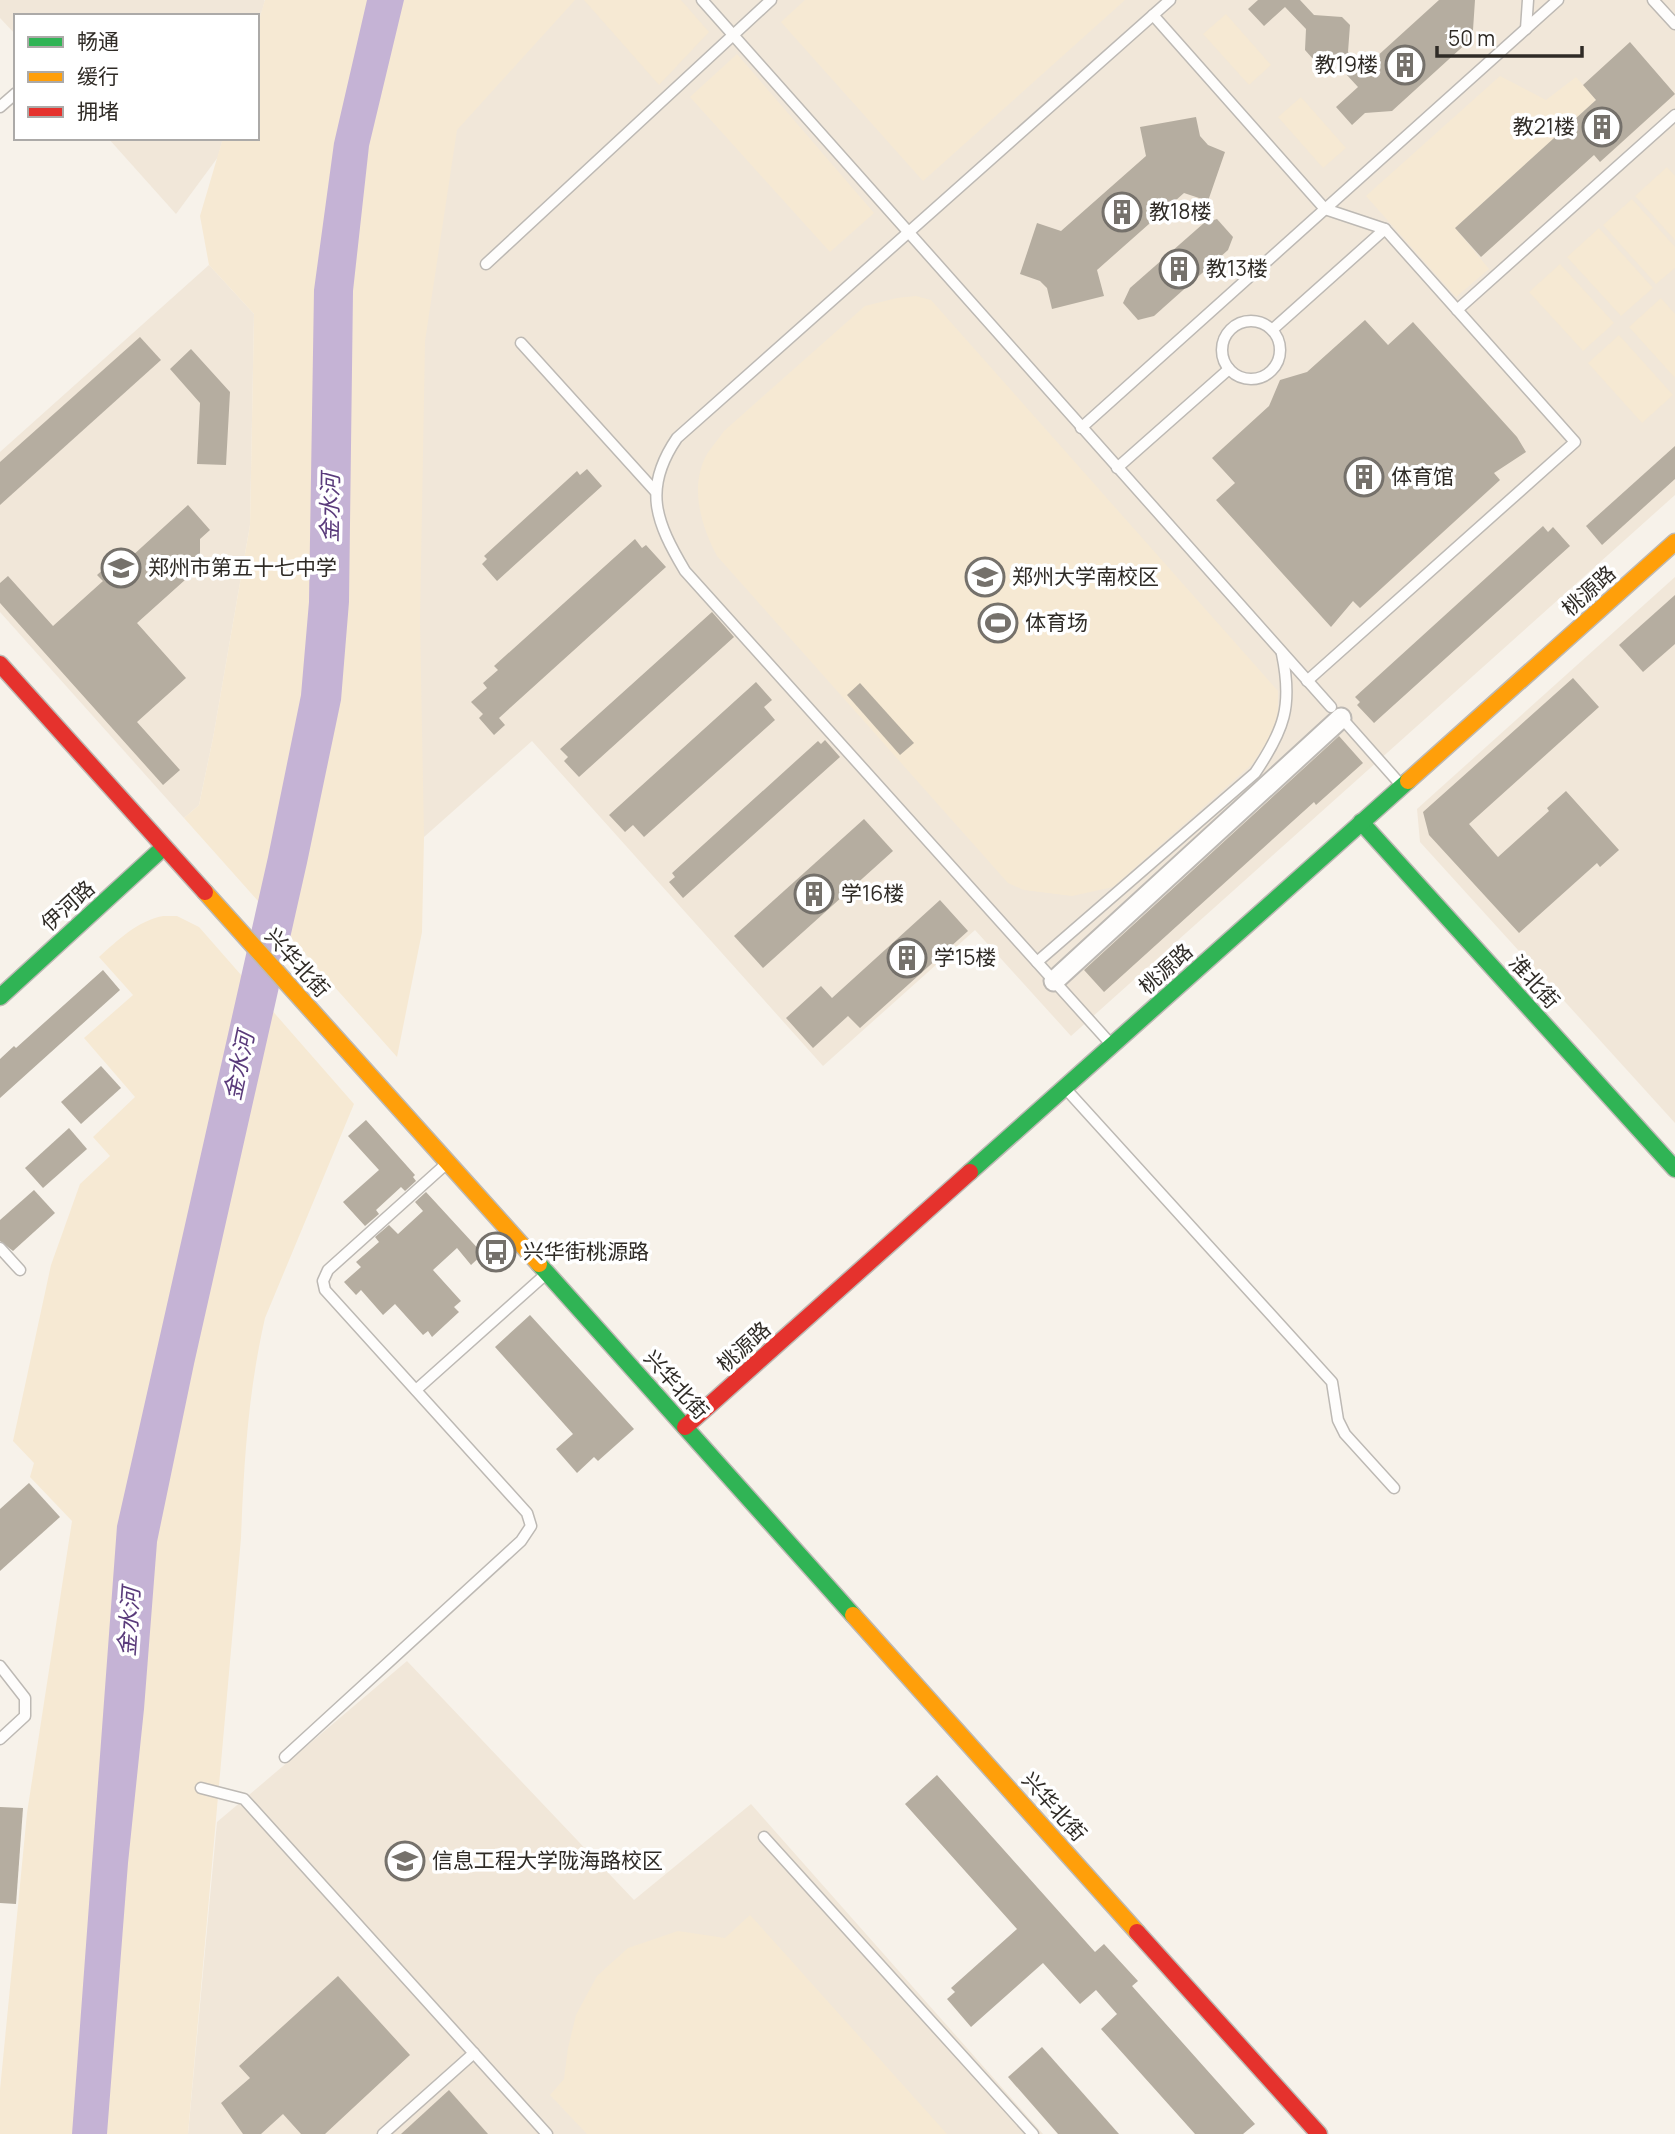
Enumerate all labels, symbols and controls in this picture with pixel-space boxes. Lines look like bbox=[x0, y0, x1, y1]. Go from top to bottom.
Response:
legend bbox=[14, 14, 259, 140]
scale bar bbox=[1437, 14, 1582, 58]
text: 50 m bbox=[1448, 24, 1495, 52]
text: 畅通 bbox=[77, 27, 119, 55]
building icon: 教19楼 bbox=[1384, 44, 1426, 86]
place label: 教19楼 bbox=[1315, 50, 1378, 78]
text: 缓行 bbox=[77, 62, 119, 90]
text: 拥堵 bbox=[77, 97, 119, 125]
building icon: 教21楼 bbox=[1581, 106, 1623, 148]
place label: 教21楼 bbox=[1513, 112, 1575, 140]
building icon: 教18楼 bbox=[1101, 191, 1143, 233]
place label: 教18楼 bbox=[1149, 197, 1211, 225]
building icon: 教13楼 bbox=[1158, 248, 1200, 290]
place label: 教13楼 bbox=[1206, 254, 1268, 282]
building icon: 体育馆 bbox=[1343, 456, 1385, 498]
place label: 体育馆 bbox=[1391, 462, 1454, 490]
water label: 金水河 bbox=[312, 469, 346, 543]
school or university icon: 郑州市第五十七中学 bbox=[100, 547, 142, 589]
place label: 郑州市第五十七中学 bbox=[148, 553, 337, 581]
school or university icon: 郑州大学南校区 bbox=[964, 556, 1006, 598]
street label: 桃源路 bbox=[1556, 559, 1621, 622]
place label: 郑州大学南校区 bbox=[1012, 562, 1159, 590]
sports icon: 体育场 bbox=[977, 602, 1019, 644]
place label: 体育场 bbox=[1025, 608, 1088, 636]
building icon: 学16楼 bbox=[793, 873, 835, 915]
street label: 伊河路 bbox=[35, 874, 100, 937]
place label: 学16楼 bbox=[841, 879, 904, 907]
street label: 兴华北街 bbox=[259, 922, 336, 1003]
building icon: 学15楼 bbox=[886, 937, 928, 979]
street label: 桃源路 bbox=[1133, 937, 1198, 1000]
place label: 学15楼 bbox=[934, 943, 996, 971]
street label: 淮北街 bbox=[1503, 949, 1566, 1014]
water label: 金水河 bbox=[215, 1025, 262, 1103]
bus stop icon: 兴华街桃源路 bbox=[475, 1231, 517, 1273]
place label: 兴华街桃源路 bbox=[523, 1237, 649, 1265]
street label: 桃源路 bbox=[711, 1315, 776, 1378]
street label: 兴华北街 bbox=[638, 1344, 715, 1425]
water label: 金水河 bbox=[110, 1582, 147, 1657]
street label: 兴华北街 bbox=[1016, 1766, 1093, 1847]
school or university icon: 信息工程大学陇海路校区 bbox=[384, 1840, 426, 1882]
place label: 信息工程大学陇海路校区 bbox=[432, 1846, 663, 1874]

